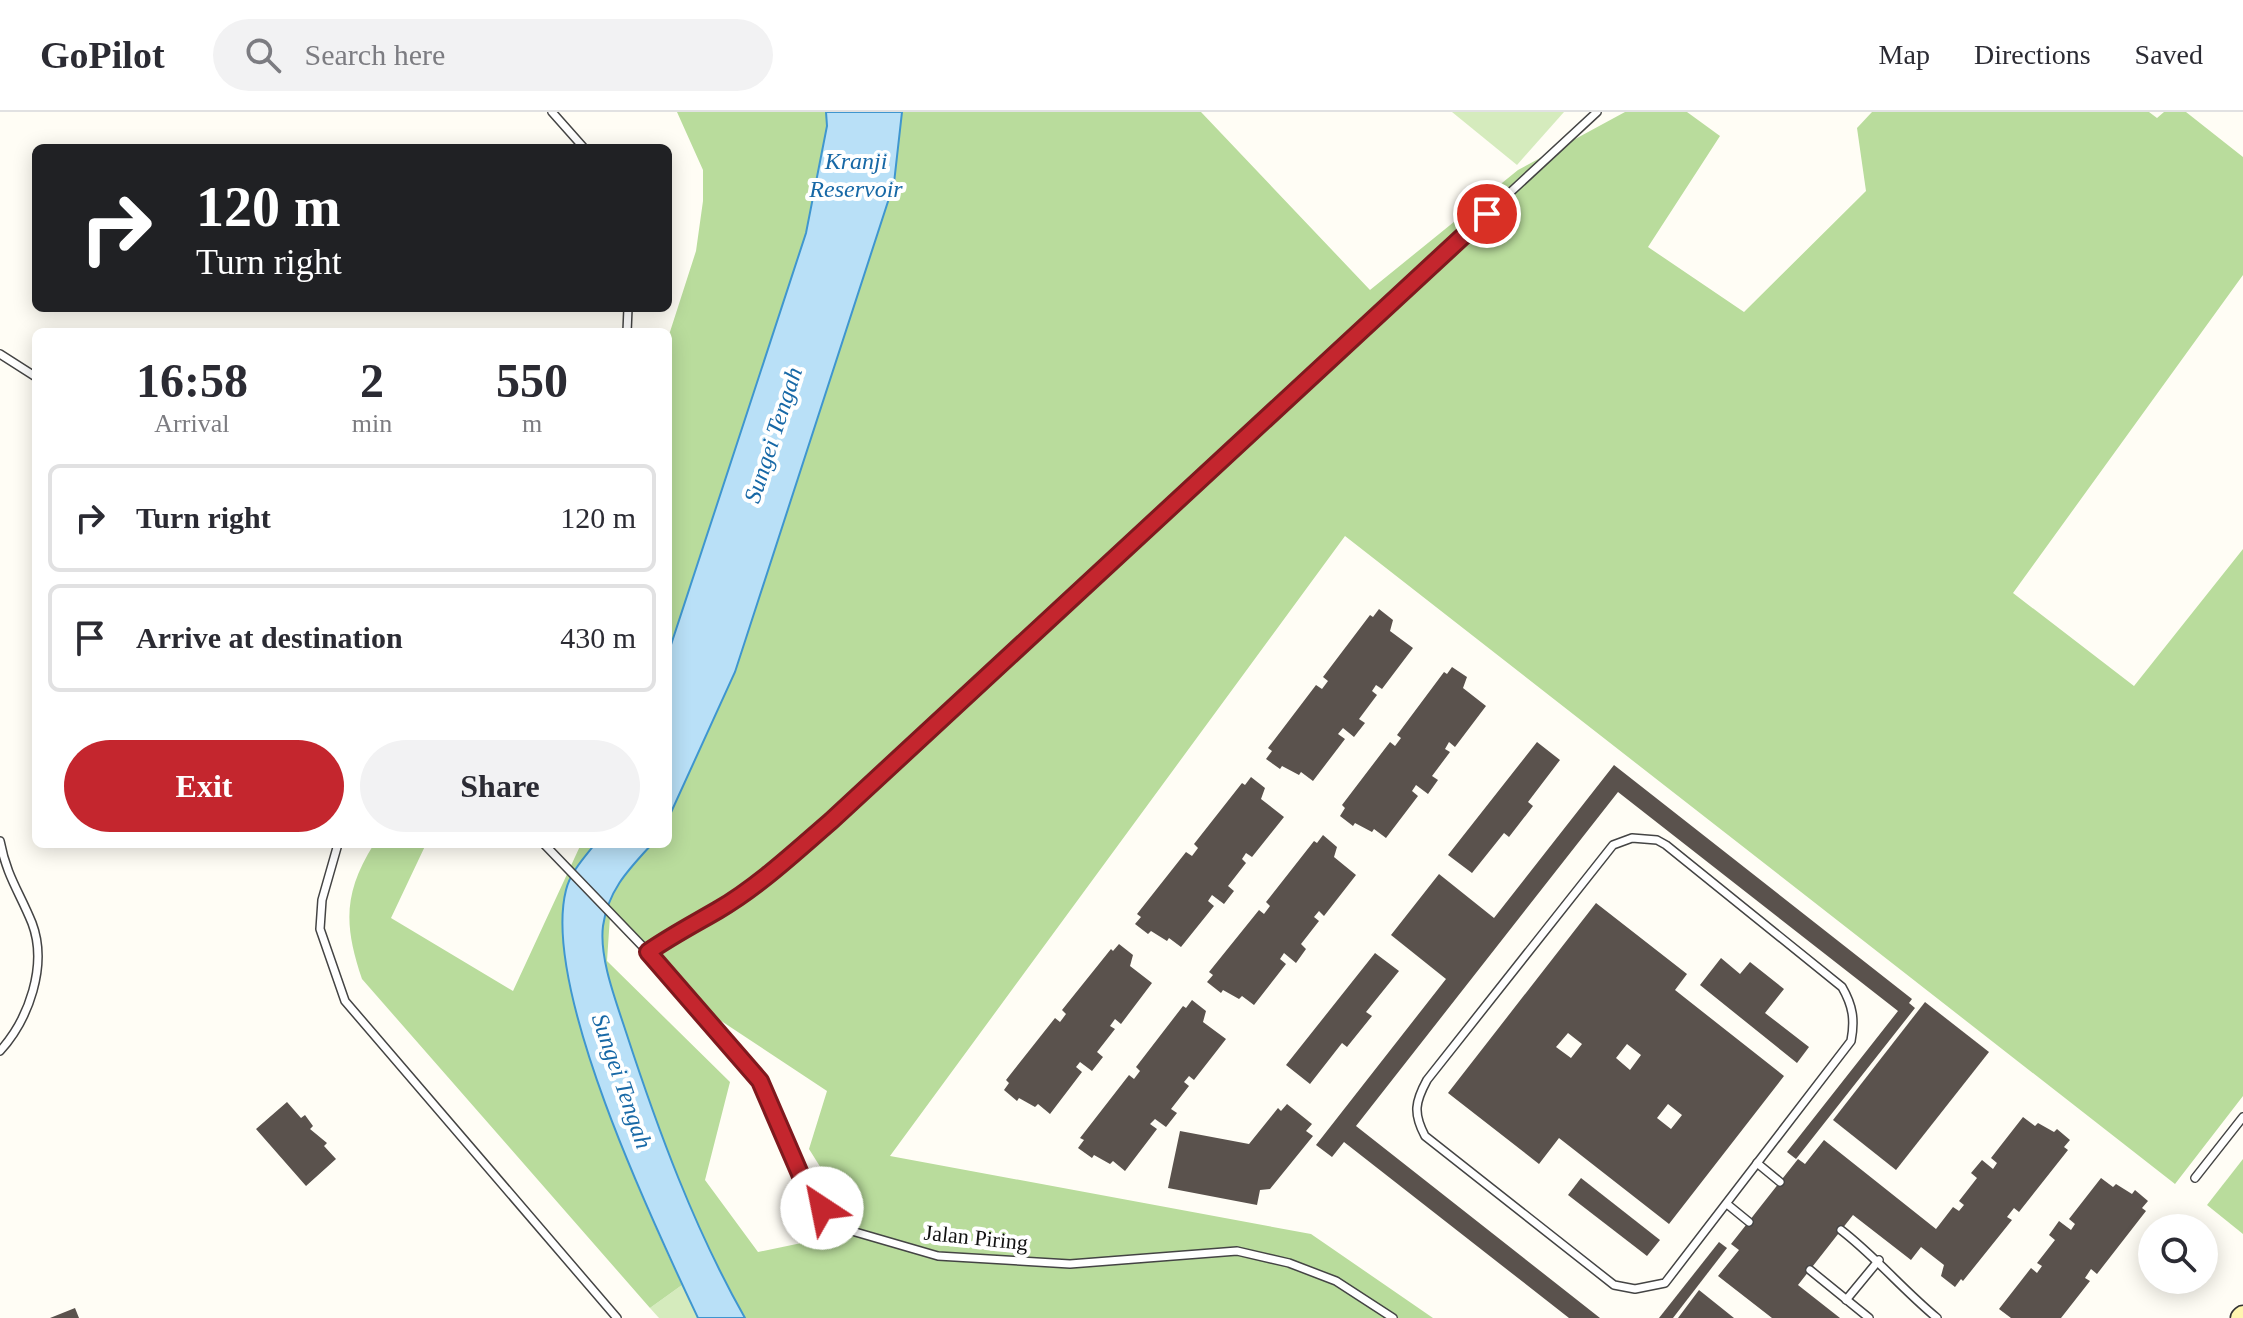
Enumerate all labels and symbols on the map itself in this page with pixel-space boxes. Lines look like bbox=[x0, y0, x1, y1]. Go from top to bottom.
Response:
water label: Kranji Reservoir bbox=[808, 148, 903, 202]
pin bbox=[1453, 180, 1521, 248]
water label: Sungei Tengah bbox=[739, 364, 807, 506]
water label: Sungei Tengah bbox=[587, 1010, 657, 1152]
position arrow bbox=[780, 1166, 864, 1250]
street label: Jalan Piring bbox=[923, 1220, 1029, 1255]

